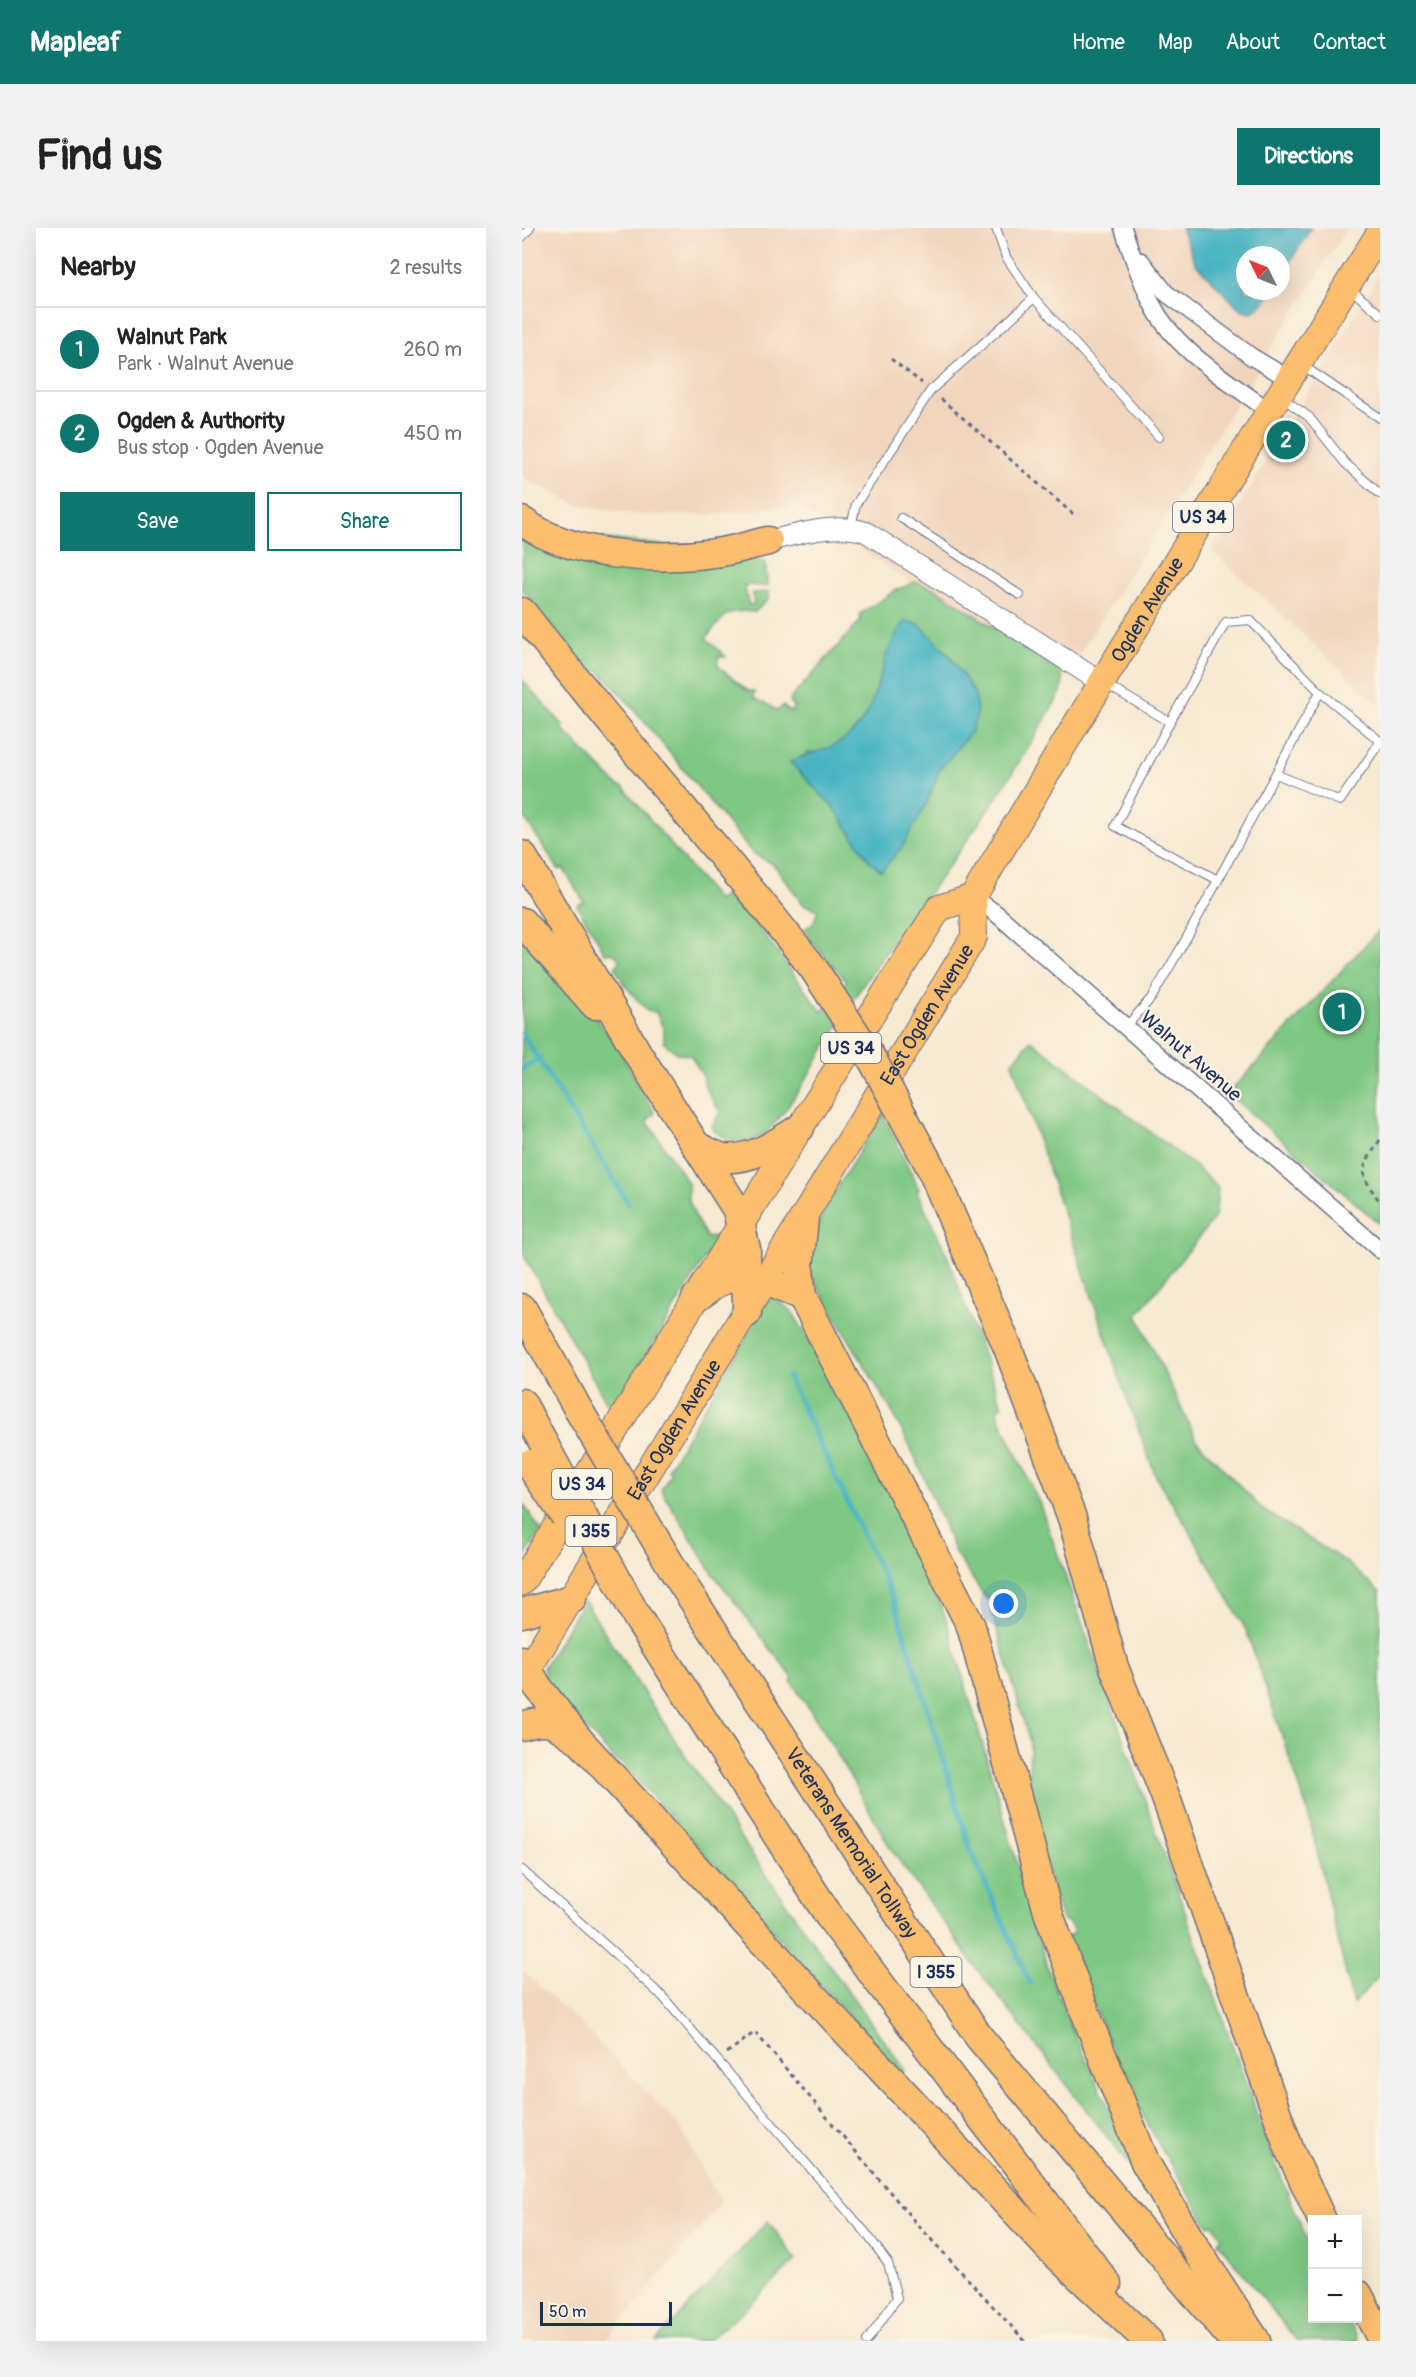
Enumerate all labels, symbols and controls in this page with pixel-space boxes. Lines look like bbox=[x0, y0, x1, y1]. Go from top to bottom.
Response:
text: Mapleaf bbox=[30, 25, 121, 60]
text: Home bbox=[1072, 29, 1125, 56]
text: Map bbox=[1158, 29, 1193, 56]
text: About bbox=[1226, 29, 1280, 56]
text: Contact bbox=[1313, 29, 1386, 56]
button: Directions bbox=[1237, 128, 1380, 185]
text: Find us bbox=[36, 130, 162, 182]
north arrow bbox=[1236, 246, 1290, 300]
text: Nearby bbox=[60, 251, 136, 283]
text: 2 results bbox=[390, 255, 462, 280]
text: Walnut Park bbox=[117, 323, 227, 351]
text: 1 bbox=[76, 337, 83, 362]
text: 260 m bbox=[403, 337, 462, 362]
text: Park · Walnut Avenue bbox=[117, 351, 294, 376]
text: Ogden & Authority bbox=[117, 407, 285, 435]
pin: 2 bbox=[1266, 418, 1305, 462]
text: 2 bbox=[74, 421, 85, 446]
text: 450 m bbox=[404, 421, 462, 446]
text: Bus stop · Ogden Avenue bbox=[117, 435, 324, 460]
button: Save bbox=[60, 492, 255, 551]
button: Share bbox=[267, 492, 462, 551]
road number: US 34 bbox=[1173, 502, 1233, 532]
street label: Ogden Avenue bbox=[1105, 552, 1189, 667]
street label: East Ogden Avenue bbox=[874, 939, 979, 1090]
pin: 1 bbox=[1322, 990, 1362, 1034]
street label: Walnut Avenue bbox=[1135, 1005, 1247, 1107]
road number: US 34 bbox=[821, 1033, 881, 1063]
street label: East Ogden Avenue bbox=[621, 1354, 726, 1505]
road number: US 34 bbox=[552, 1469, 612, 1499]
road number: I 355 bbox=[566, 1516, 616, 1546]
your location bbox=[989, 1589, 1018, 1618]
street label: Veterans Memorial Tollway bbox=[780, 1742, 924, 1943]
road number: I 355 bbox=[910, 1957, 962, 1987]
map controls bbox=[1308, 2215, 1362, 2323]
button: + bbox=[1308, 2215, 1362, 2269]
button: − bbox=[1308, 2269, 1362, 2323]
scale bar bbox=[540, 2299, 672, 2326]
text: 50 m bbox=[549, 2302, 586, 2322]

